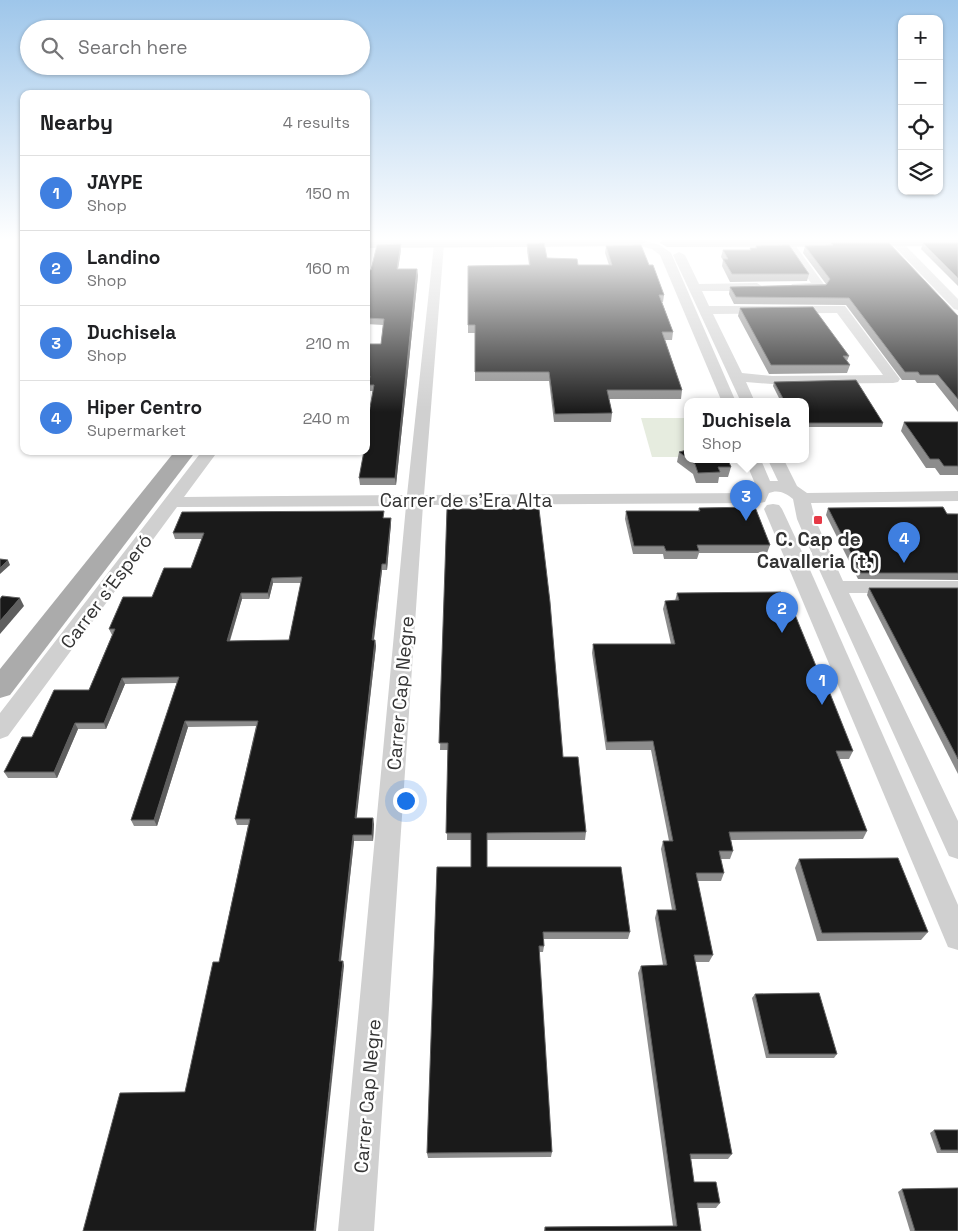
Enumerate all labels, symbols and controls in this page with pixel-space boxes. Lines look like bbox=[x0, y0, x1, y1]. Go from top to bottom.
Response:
map controls bbox=[898, 15, 943, 195]
button: + bbox=[898, 15, 943, 60]
search box bbox=[20, 20, 370, 75]
icon: search bbox=[38, 34, 66, 62]
text: Search here bbox=[78, 35, 188, 60]
button: − bbox=[898, 60, 943, 105]
button: locate bbox=[898, 105, 943, 150]
text: Nearby bbox=[40, 109, 113, 136]
text: 4 results bbox=[283, 112, 350, 133]
button: layers bbox=[898, 150, 943, 195]
text: JAYPE bbox=[87, 170, 142, 195]
text: 1 bbox=[52, 183, 60, 204]
text: 150 m bbox=[306, 183, 350, 204]
text: Shop bbox=[87, 195, 127, 216]
text: Landino bbox=[87, 245, 161, 270]
text: 2 bbox=[51, 258, 61, 279]
text: 160 m bbox=[305, 258, 350, 279]
text: Shop bbox=[87, 270, 127, 291]
text: Duchisela bbox=[87, 320, 176, 345]
text: 3 bbox=[51, 333, 61, 354]
text: 210 m bbox=[306, 333, 350, 354]
text: Shop bbox=[87, 345, 127, 366]
text: Hiper Centro bbox=[87, 395, 202, 420]
popup bbox=[684, 398, 809, 463]
text: 4 bbox=[51, 408, 61, 429]
text: 240 m bbox=[303, 408, 350, 429]
text: Duchisela bbox=[702, 408, 791, 433]
text: Supermarket bbox=[87, 420, 186, 441]
text: Shop bbox=[702, 433, 742, 454]
pin: 3 bbox=[730, 480, 762, 521]
street label: Carrer de s'Era Alta bbox=[380, 488, 552, 513]
marker: C. Cap de Cavalleria (t.) bbox=[812, 514, 824, 526]
pin: 4 bbox=[888, 522, 920, 563]
place label: C. Cap de Cavalleria (t.) bbox=[757, 527, 879, 574]
street label: Carrer s'Esperó bbox=[55, 529, 158, 654]
pin: 2 bbox=[766, 592, 798, 633]
street label: Carrer Cap Negre bbox=[381, 615, 420, 771]
pin: 1 bbox=[806, 664, 838, 705]
your location bbox=[393, 788, 419, 814]
street label: Carrer Cap Negre bbox=[348, 1018, 387, 1174]

